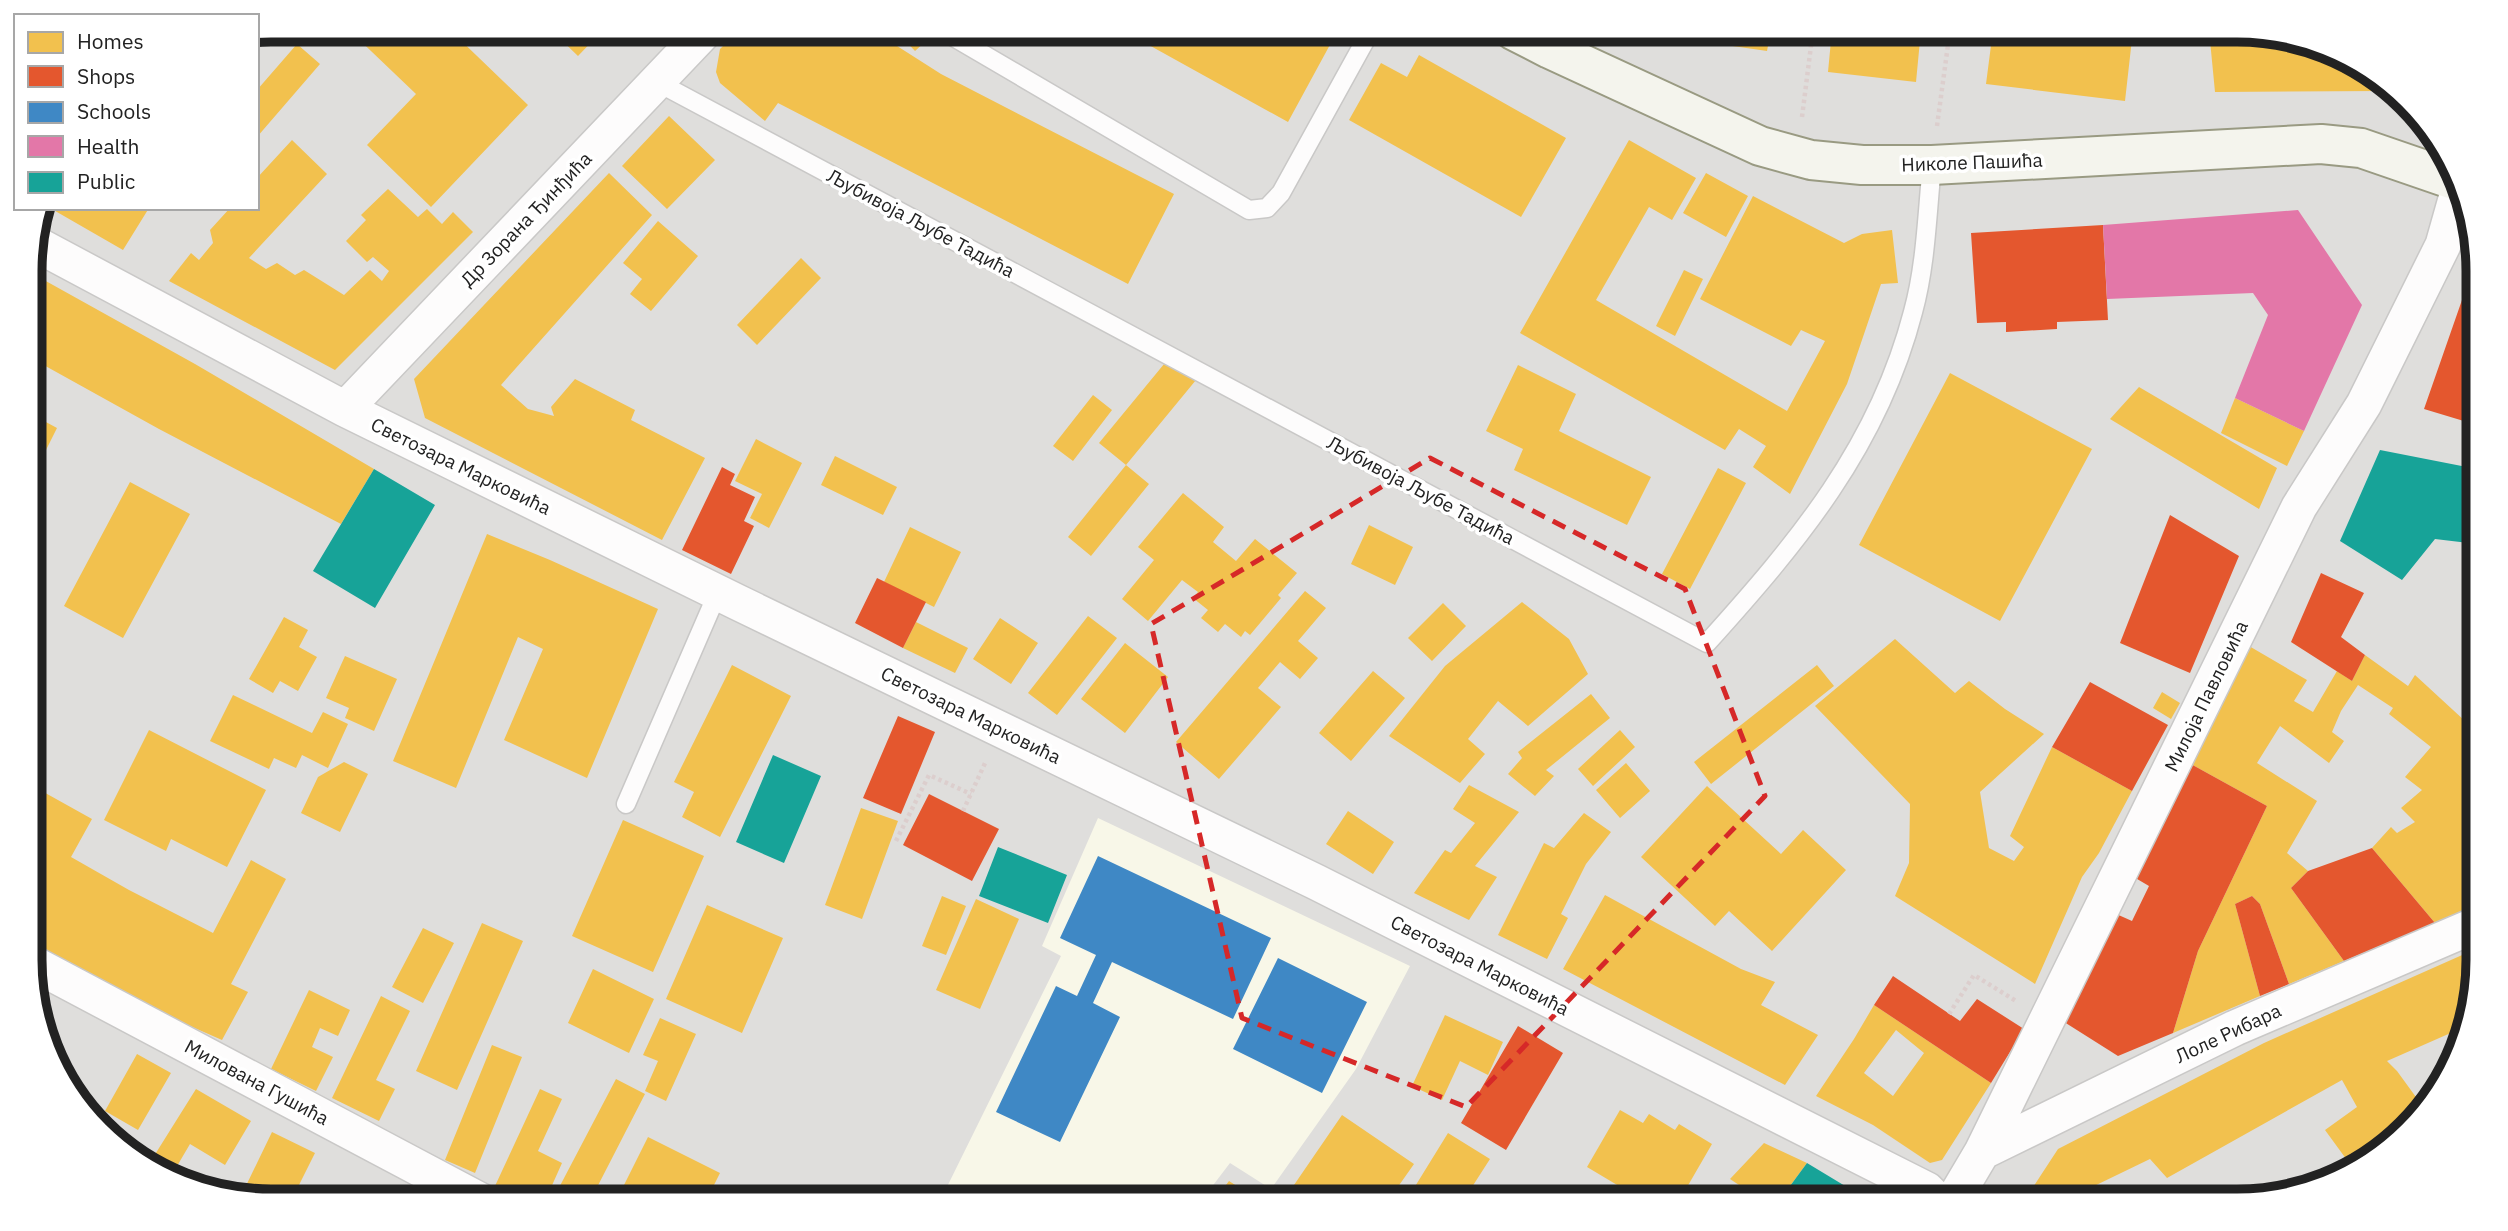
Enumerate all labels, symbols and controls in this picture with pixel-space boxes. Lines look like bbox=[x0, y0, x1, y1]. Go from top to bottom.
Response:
legend bbox=[14, 14, 259, 210]
text: Homes bbox=[77, 27, 144, 55]
text: Shops bbox=[77, 62, 135, 90]
text: Schools bbox=[77, 97, 151, 125]
text: Health bbox=[77, 132, 140, 160]
street label: Др Зорана Ђинђића bbox=[455, 147, 597, 291]
street label: Николе Пашића bbox=[1901, 148, 2043, 176]
street label: Љубивоја Љубе Тадића bbox=[823, 163, 1019, 283]
text: Public bbox=[77, 167, 135, 195]
street label: Светозара Марковића bbox=[367, 412, 555, 520]
street label: Љубивоја Љубе Тадића bbox=[1323, 430, 1519, 550]
street label: Милоја Павловића bbox=[2159, 616, 2253, 776]
street label: Светозара Марковића bbox=[877, 661, 1065, 769]
street label: Светозара Марковића bbox=[1387, 910, 1573, 1020]
street label: Лоле Рибара bbox=[2171, 998, 2285, 1068]
street label: Милована Гушића bbox=[181, 1034, 333, 1130]

